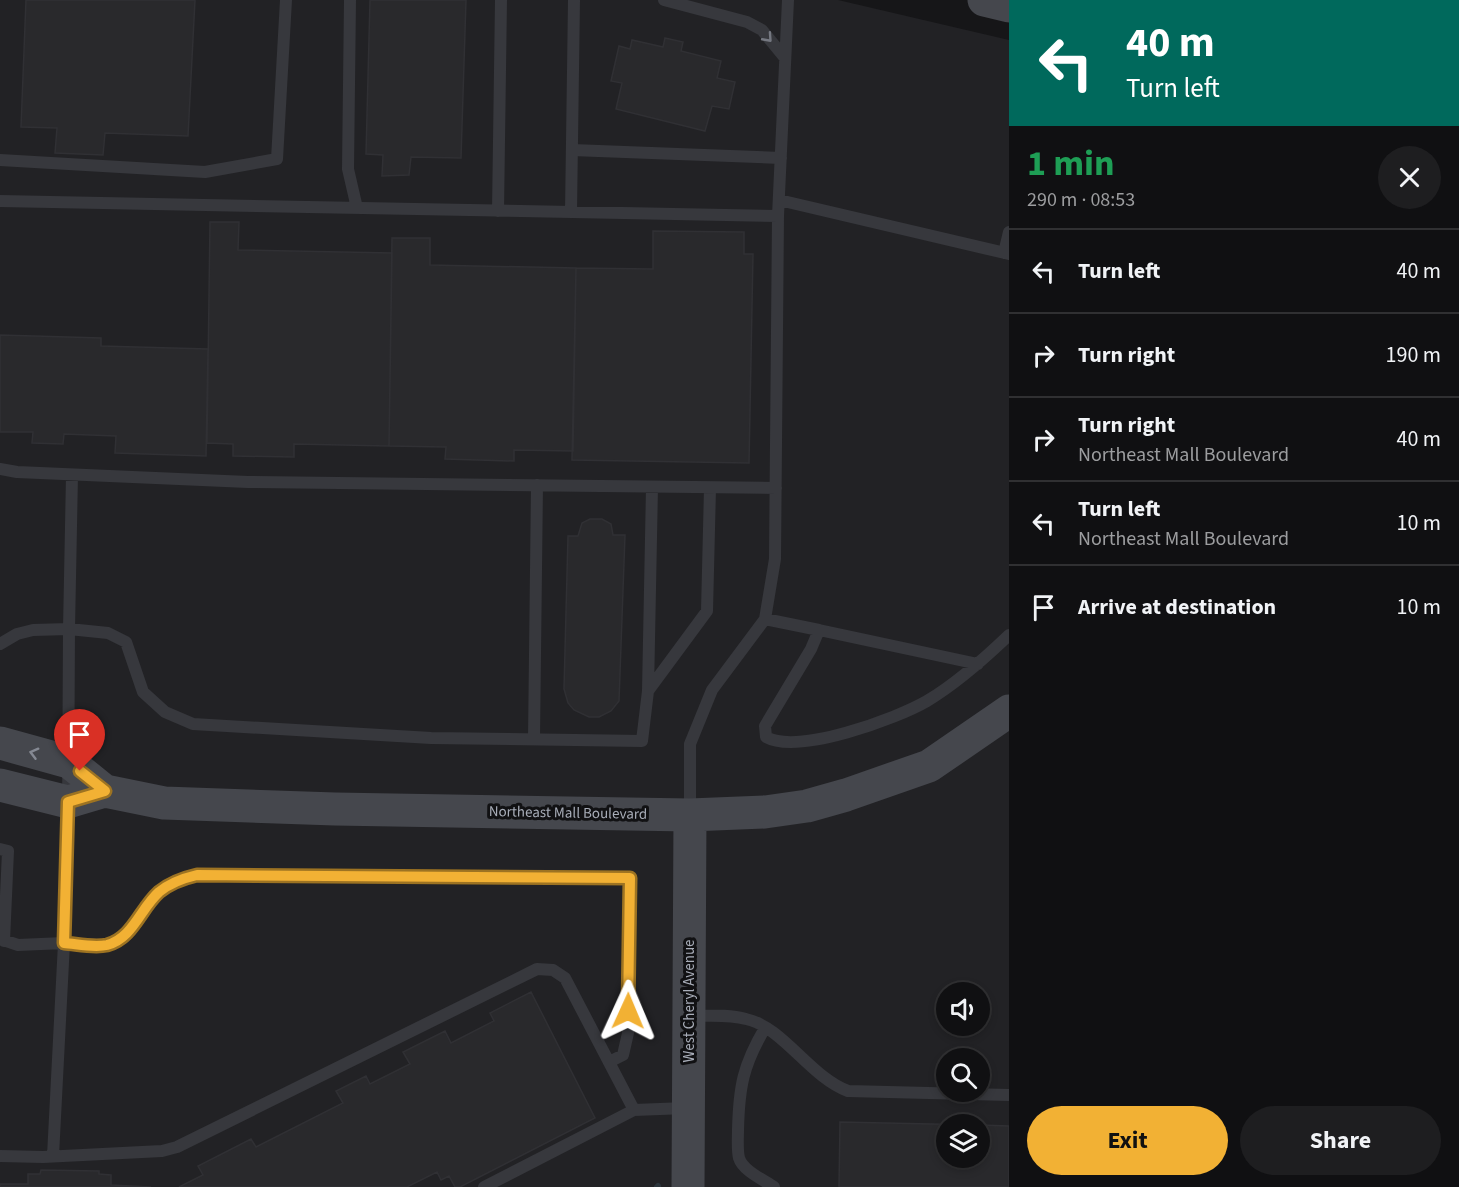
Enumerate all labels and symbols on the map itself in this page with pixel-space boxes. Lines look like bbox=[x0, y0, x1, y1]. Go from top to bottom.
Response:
one-way arrow bbox=[761, 31, 772, 41]
pin bbox=[54, 709, 105, 771]
one-way arrow bbox=[30, 747, 40, 760]
street label: Northeast Mall Boulevard bbox=[489, 801, 647, 825]
street label: West Cheryl Avenue bbox=[679, 939, 700, 1063]
position arrow bbox=[596, 979, 660, 1043]

